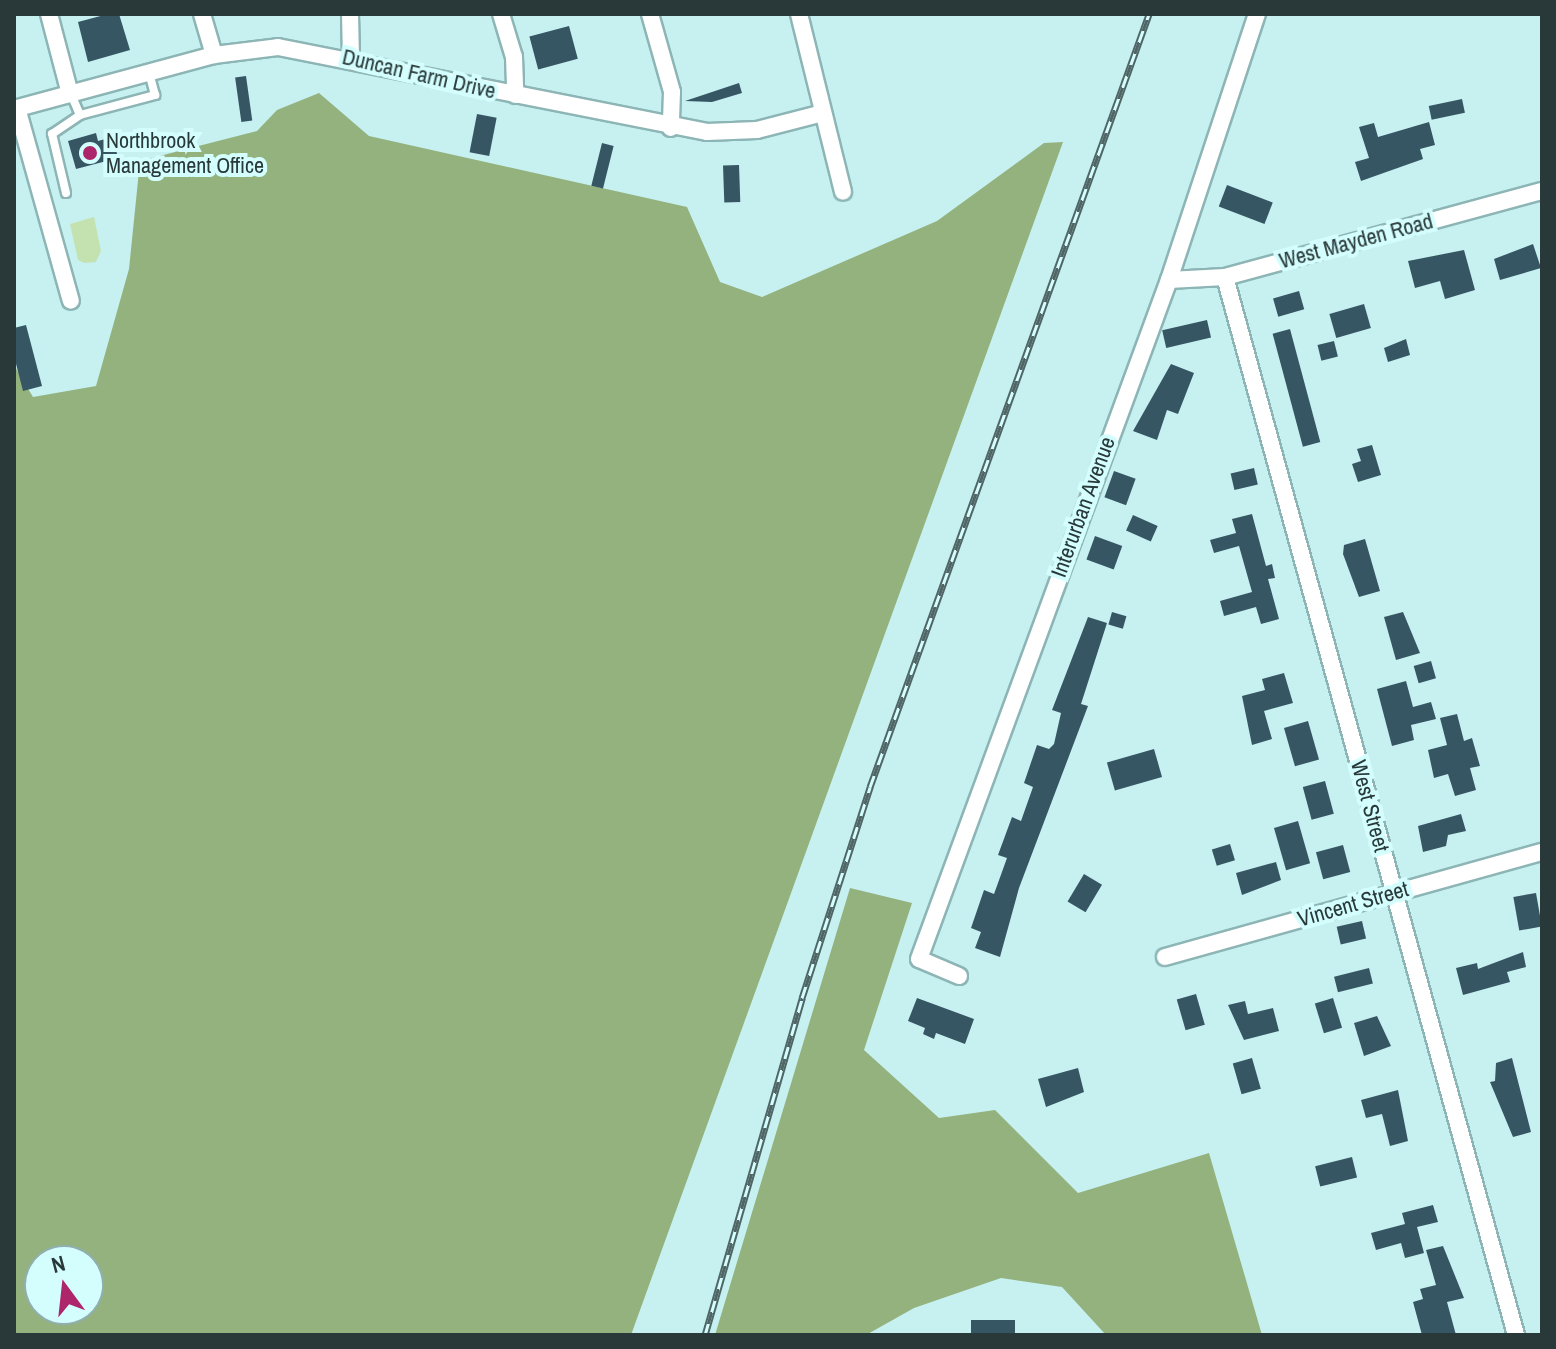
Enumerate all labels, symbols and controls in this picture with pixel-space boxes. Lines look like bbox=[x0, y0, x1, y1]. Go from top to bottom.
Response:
street label: Duncan Farm Drive bbox=[340, 44, 498, 104]
place label: Northbrook Management Office bbox=[106, 127, 264, 178]
marker: Northbrook Management Office bbox=[81, 144, 99, 162]
street label: West Mayden Road bbox=[1276, 208, 1436, 274]
street label: Interurban Avenue bbox=[1045, 433, 1121, 581]
street label: West Street bbox=[1345, 757, 1395, 855]
street label: Vincent Street bbox=[1295, 876, 1411, 932]
north arrow bbox=[24, 1245, 104, 1325]
text: N bbox=[48, 1248, 68, 1280]

